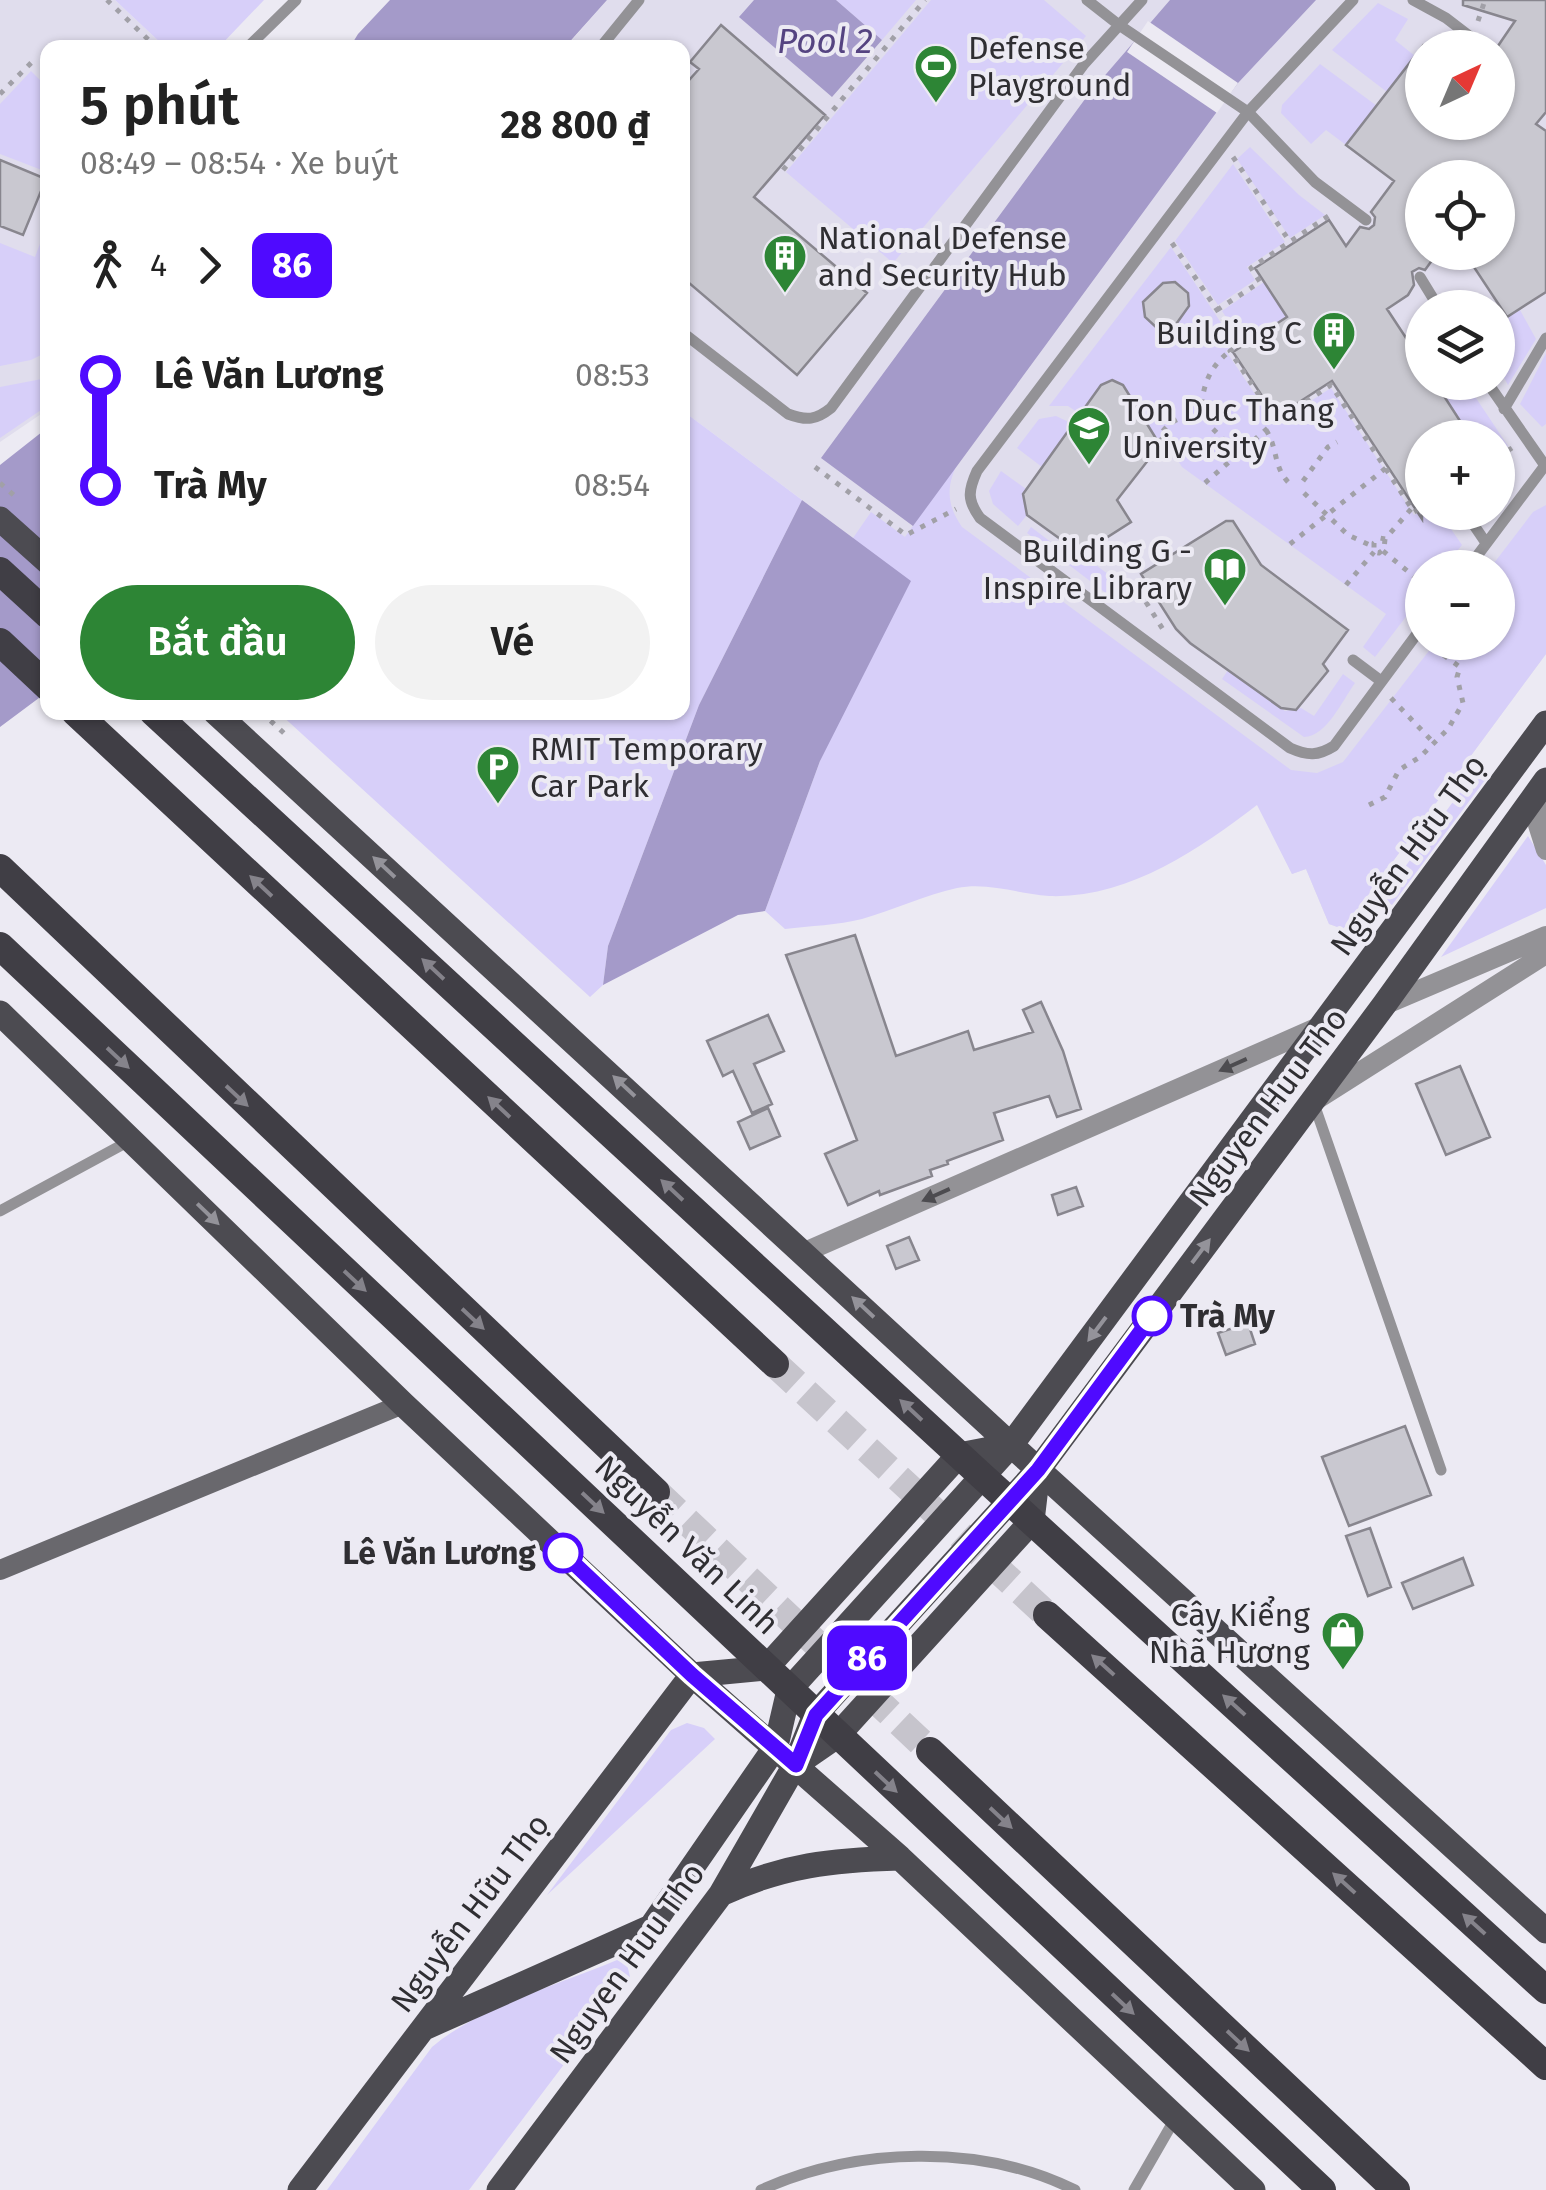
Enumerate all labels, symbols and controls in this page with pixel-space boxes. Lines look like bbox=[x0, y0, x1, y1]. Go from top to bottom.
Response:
water label: Pool 2 bbox=[777, 20, 873, 62]
place label: Defense Playground bbox=[968, 29, 1131, 104]
north arrow bbox=[1405, 30, 1515, 140]
map controls bbox=[1405, 30, 1515, 660]
sports icon: Defense Playground bbox=[913, 43, 959, 104]
text: 5 phút bbox=[80, 73, 240, 139]
text: 28 800 ₫ bbox=[501, 102, 650, 148]
text: 08:49 – 08:54 · Xe buýt bbox=[80, 144, 398, 182]
button: locate bbox=[1405, 160, 1515, 270]
place label: National Defense and Security Hub bbox=[818, 219, 1067, 294]
building icon: National Defense and Security Hub bbox=[762, 233, 808, 294]
icon: walk bbox=[80, 238, 135, 293]
icon: forward bbox=[182, 238, 237, 293]
text: 86 bbox=[272, 244, 312, 286]
text: 4 bbox=[150, 246, 167, 284]
button: layers bbox=[1405, 290, 1515, 400]
building icon: Building C bbox=[1311, 310, 1357, 371]
place label: Building C bbox=[1156, 314, 1302, 352]
text: Lê Văn Lương bbox=[154, 352, 384, 398]
text: 08:53 bbox=[575, 356, 650, 394]
place label: Ton Duc Thang University bbox=[1122, 391, 1334, 466]
school or university icon: Ton Duc Thang University bbox=[1066, 405, 1112, 466]
button: + bbox=[1405, 420, 1515, 530]
text: Trà My bbox=[154, 462, 267, 508]
text: 08:54 bbox=[574, 466, 650, 504]
place label: Building G - Inspire Library bbox=[983, 532, 1192, 607]
library icon: Building G - Inspire Library bbox=[1202, 546, 1248, 607]
button: − bbox=[1405, 550, 1515, 660]
button: Bắt đầu bbox=[80, 585, 355, 700]
button: Vé bbox=[375, 585, 650, 700]
place label: RMIT Temporary Car Park bbox=[530, 730, 763, 805]
parking icon: RMIT Temporary Car Park bbox=[475, 744, 521, 805]
street label: Nguyễn Hữu Thọ bbox=[1322, 747, 1494, 963]
one-way arrow bbox=[373, 855, 397, 878]
one-way arrow bbox=[249, 875, 274, 897]
one-way arrow bbox=[421, 959, 446, 981]
street label: Nguyen Huu Tho bbox=[1181, 1000, 1355, 1214]
one-way arrow bbox=[106, 1046, 130, 1069]
one-way arrow bbox=[1218, 1057, 1248, 1073]
one-way arrow bbox=[612, 1075, 636, 1098]
one-way arrow bbox=[225, 1084, 249, 1107]
one-way arrow bbox=[487, 1096, 511, 1119]
one-way arrow bbox=[660, 1179, 684, 1202]
one-way arrow bbox=[921, 1187, 951, 1203]
one-way arrow bbox=[195, 1202, 219, 1226]
one-way arrow bbox=[1190, 1238, 1210, 1264]
one-way arrow bbox=[343, 1269, 367, 1292]
one-way arrow bbox=[851, 1296, 876, 1318]
marker: Trà My bbox=[1133, 1297, 1171, 1335]
place label: Trà My bbox=[1180, 1297, 1275, 1335]
one-way arrow bbox=[461, 1307, 485, 1330]
one-way arrow bbox=[1088, 1316, 1108, 1342]
one-way arrow bbox=[899, 1399, 923, 1422]
street label: Nguyễn Văn Linh bbox=[587, 1448, 787, 1642]
one-way arrow bbox=[580, 1491, 604, 1514]
place label: Lê Văn Lương bbox=[343, 1534, 536, 1572]
marker: Lê Văn Lương bbox=[544, 1534, 582, 1572]
place label: Cây Kiểng Nhã Hương bbox=[1149, 1596, 1310, 1671]
shop icon: Cây Kiểng Nhã Hương bbox=[1320, 1610, 1366, 1671]
line badge: 86 bbox=[822, 1626, 912, 1690]
text: 86 bbox=[847, 1637, 887, 1679]
one-way arrow bbox=[1091, 1655, 1116, 1677]
one-way arrow bbox=[1222, 1694, 1246, 1717]
one-way arrow bbox=[874, 1770, 898, 1793]
street label: Nguyễn Hữu Thọ bbox=[383, 1806, 557, 2020]
one-way arrow bbox=[989, 1806, 1013, 1829]
street label: Nguyen Huu Tho bbox=[542, 1855, 712, 2071]
one-way arrow bbox=[1332, 1873, 1357, 1895]
one-way arrow bbox=[1462, 1913, 1486, 1936]
one-way arrow bbox=[1111, 1992, 1135, 2015]
one-way arrow bbox=[1225, 2029, 1249, 2052]

